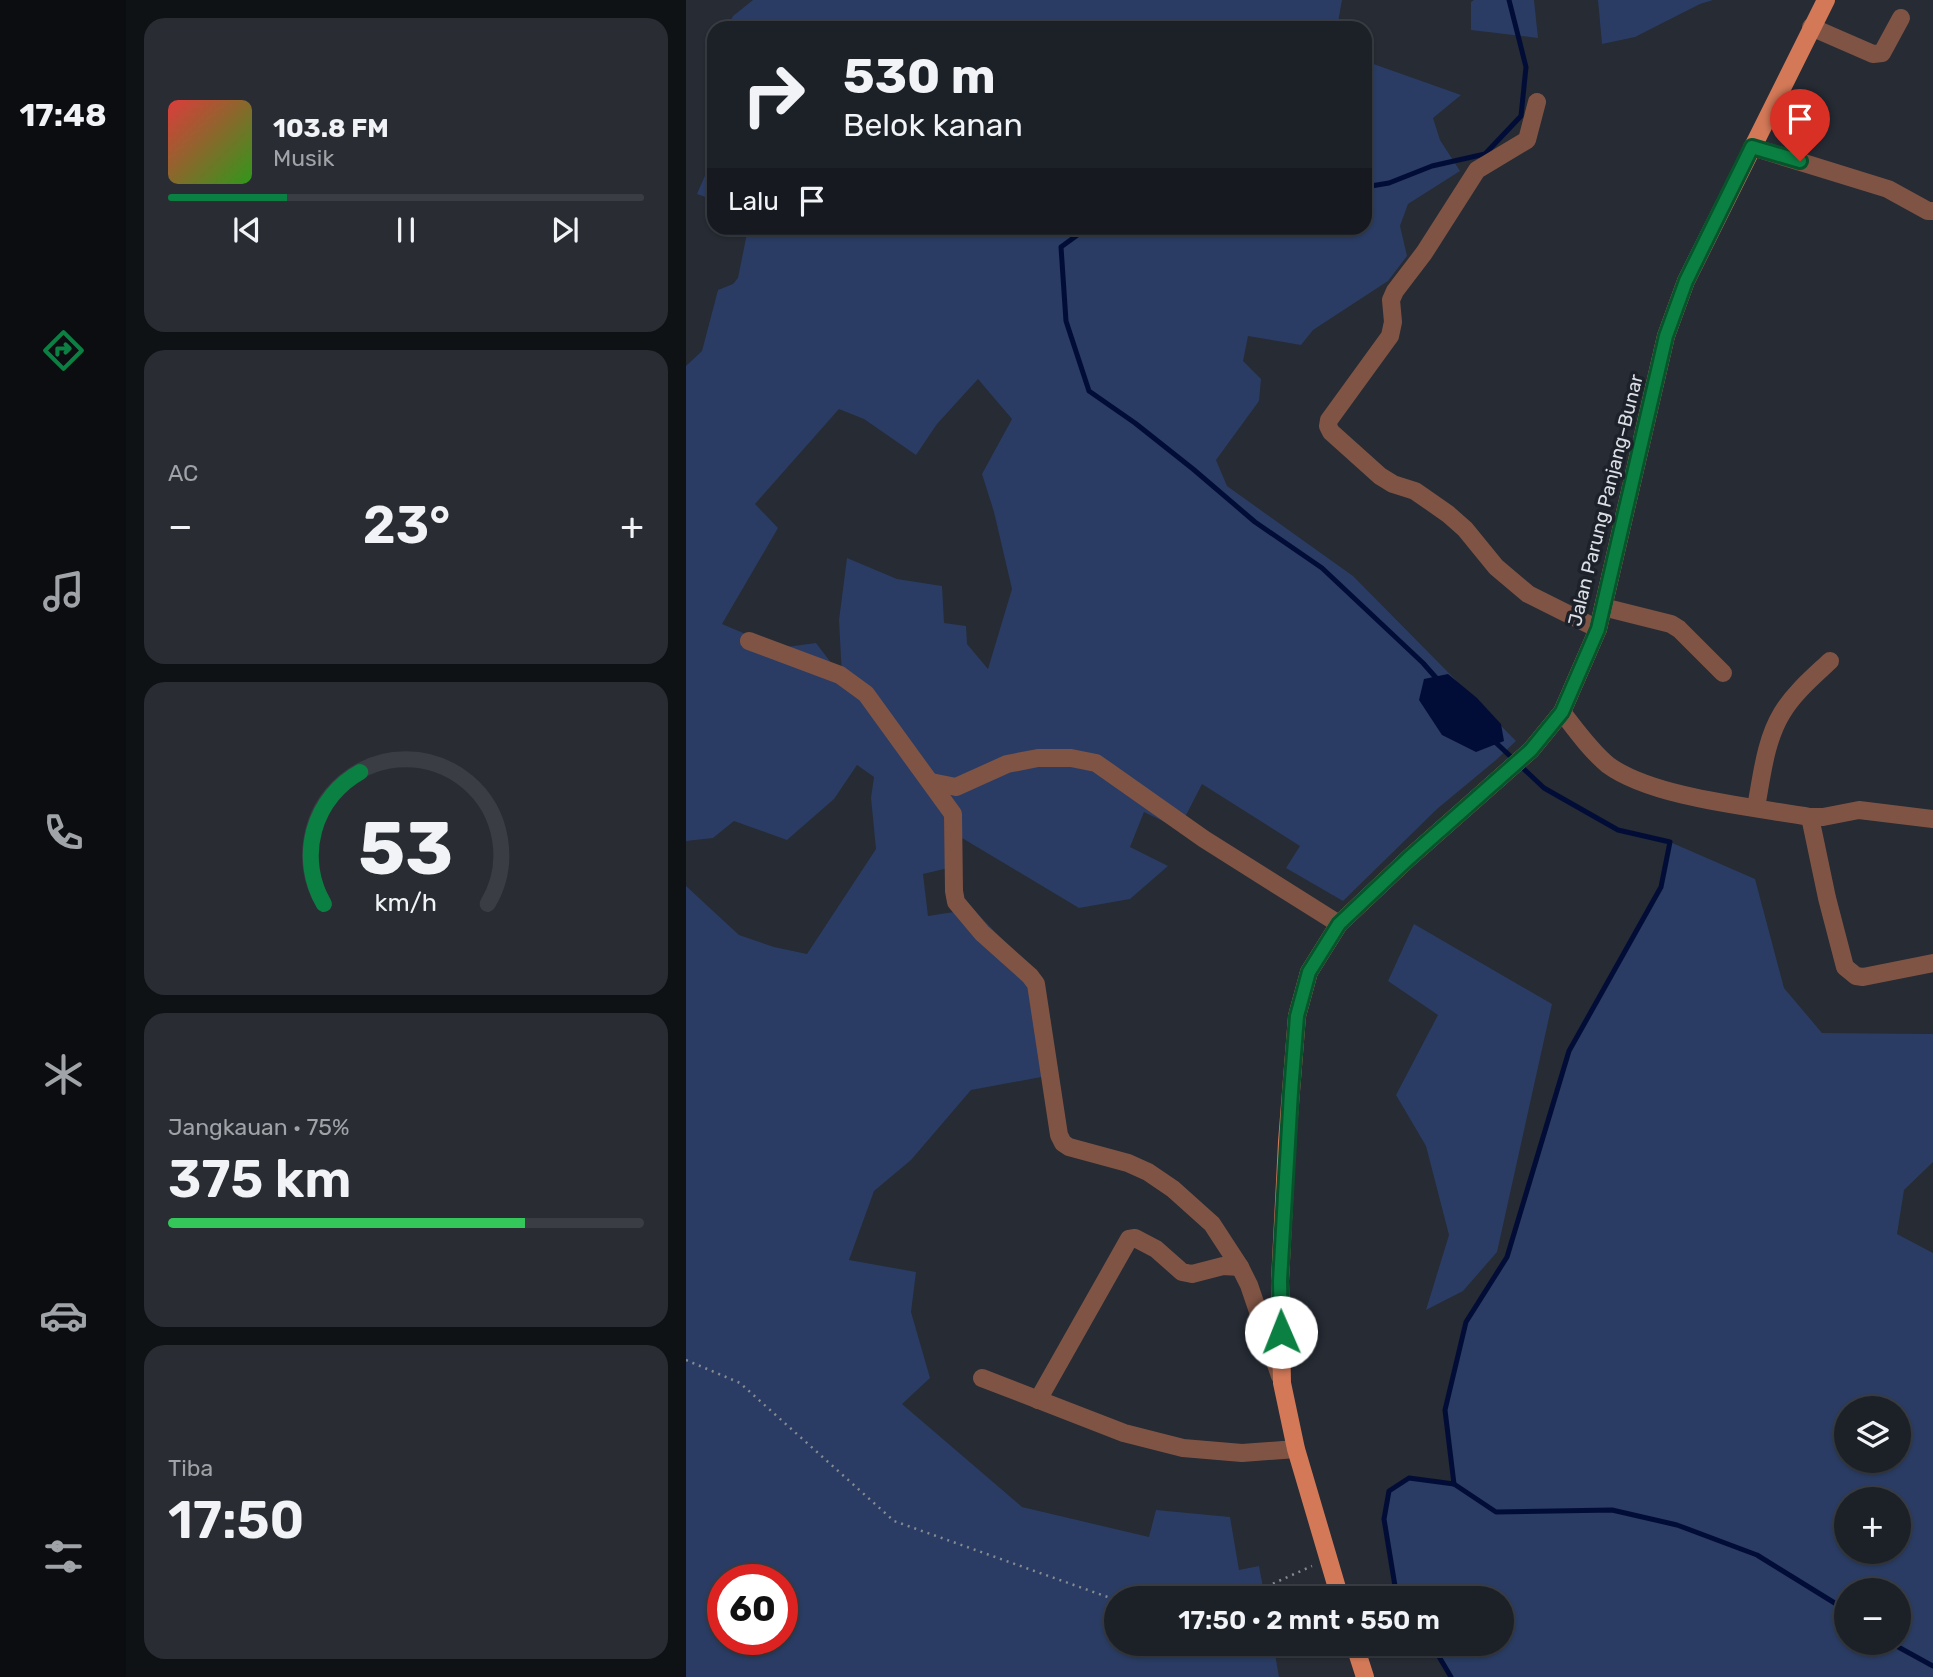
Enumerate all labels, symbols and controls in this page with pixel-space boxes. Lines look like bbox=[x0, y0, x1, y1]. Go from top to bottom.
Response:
text: 530 m bbox=[843, 47, 996, 105]
icon: right bbox=[728, 49, 819, 140]
pin bbox=[1770, 89, 1830, 161]
text: 17:48 bbox=[19, 96, 107, 134]
icon: arrive bbox=[1781, 100, 1819, 138]
text: Belok kanan bbox=[843, 106, 1023, 144]
text: 103.8 FM bbox=[273, 113, 389, 144]
text: Musik bbox=[273, 144, 334, 172]
icon: arrive bbox=[793, 182, 831, 220]
text: Lalu bbox=[728, 186, 779, 217]
icon: previous bbox=[228, 211, 266, 249]
icon: pause bbox=[387, 211, 425, 249]
icon: next bbox=[546, 211, 584, 249]
icon: directions bbox=[39, 326, 88, 375]
street label: Jalan Parung Panjang–Bunar bbox=[1563, 371, 1648, 628]
text: AC bbox=[168, 459, 198, 487]
text: 23° bbox=[363, 494, 450, 556]
text: − bbox=[168, 503, 193, 549]
text: + bbox=[620, 503, 644, 549]
icon: music bbox=[39, 567, 88, 616]
text: 53 bbox=[359, 807, 454, 893]
icon: phone bbox=[39, 808, 88, 857]
text: km/h bbox=[375, 888, 437, 917]
icon: climate bbox=[39, 1050, 88, 1099]
text: Jangkauan · 75% bbox=[168, 1113, 350, 1141]
text: 375 km bbox=[168, 1148, 352, 1210]
icon: car bbox=[39, 1291, 88, 1340]
position arrow bbox=[1244, 1295, 1318, 1369]
map controls bbox=[1834, 1396, 1911, 1655]
button: layers bbox=[1834, 1396, 1911, 1473]
text: Tiba bbox=[168, 1454, 213, 1482]
button: + bbox=[1834, 1487, 1911, 1564]
text: 17:50 bbox=[168, 1489, 304, 1551]
icon: filters bbox=[39, 1532, 88, 1581]
speed limit sign: 60 bbox=[707, 1564, 798, 1655]
button: − bbox=[1834, 1578, 1911, 1655]
text: 17:50 · 2 mnt · 550 m bbox=[1178, 1605, 1440, 1636]

